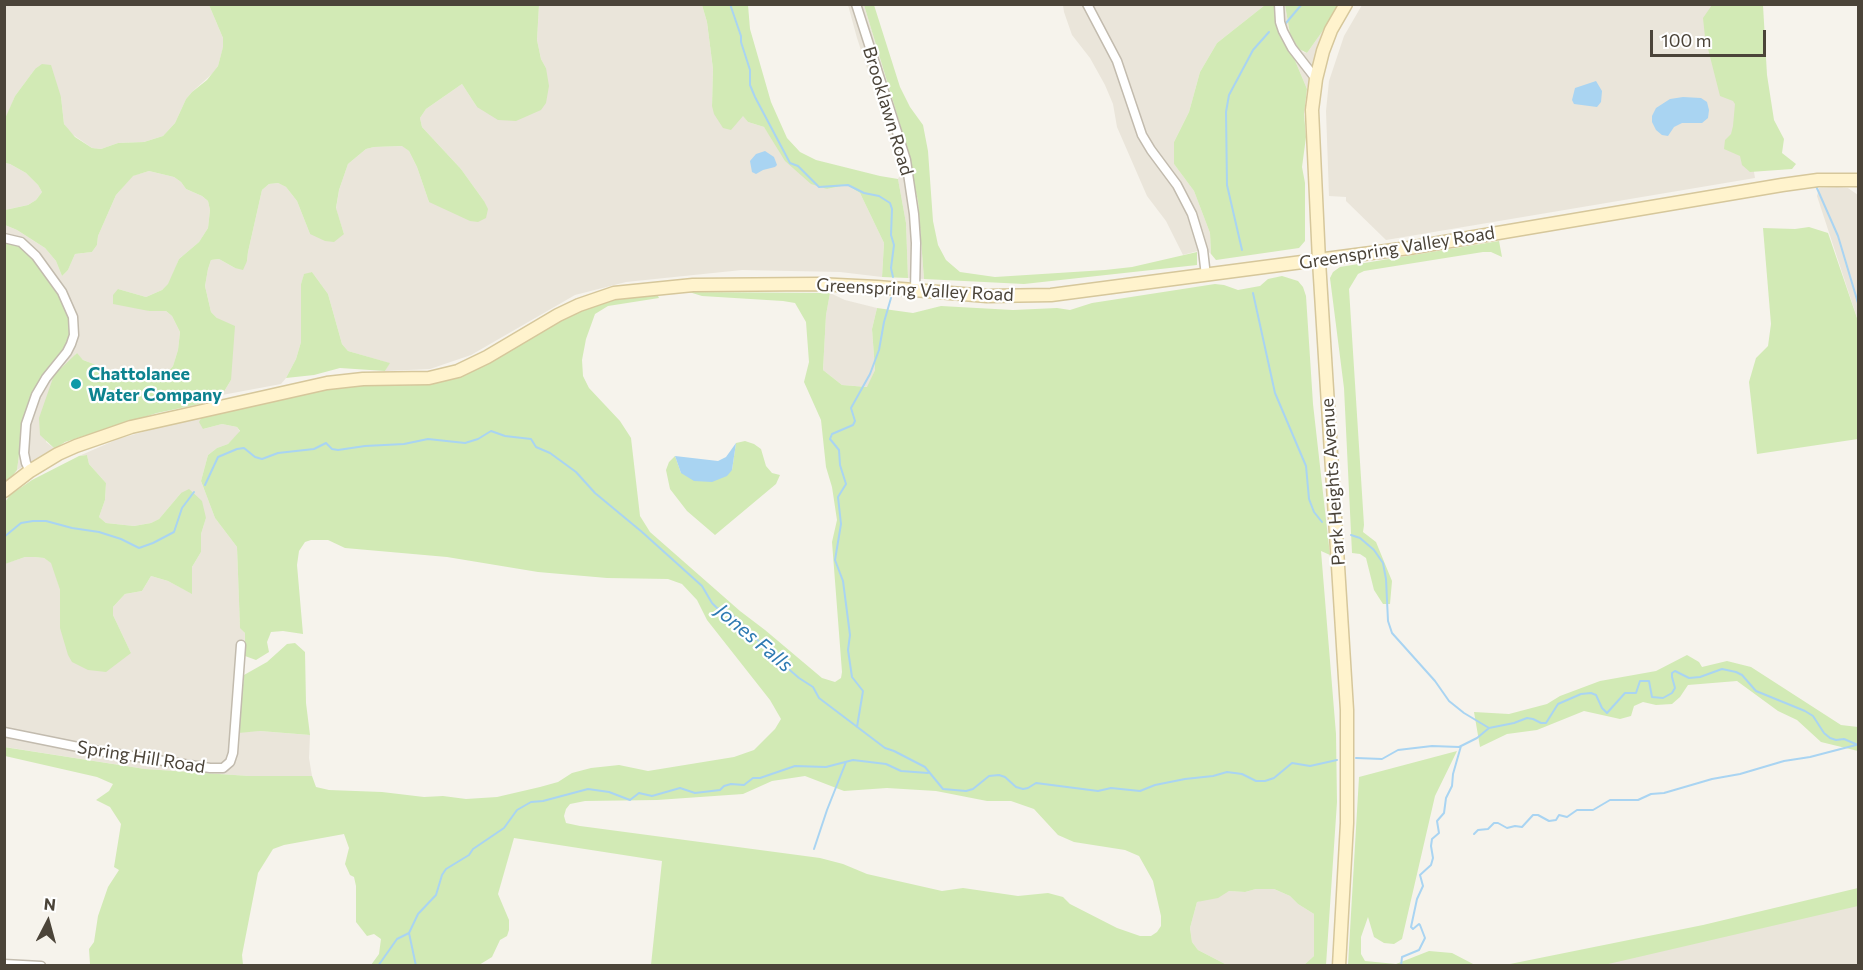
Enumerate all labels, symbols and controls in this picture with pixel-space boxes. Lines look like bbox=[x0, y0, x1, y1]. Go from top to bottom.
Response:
scale bar bbox=[1653, 18, 1768, 56]
text: 100 m bbox=[1661, 29, 1711, 51]
street label: Brooklawn Road bbox=[858, 44, 918, 178]
street label: Greenspring Valley Road bbox=[1298, 222, 1496, 274]
street label: Greenspring Valley Road bbox=[816, 274, 1014, 306]
place label: Chattolanee Water Company bbox=[88, 363, 222, 406]
marker: Chattolanee Water Company bbox=[69, 377, 83, 391]
street label: Park Heights Avenue bbox=[1316, 398, 1350, 566]
water label: Jones Falls bbox=[710, 599, 798, 677]
street label: Spring Hill Road bbox=[75, 736, 207, 778]
north arrow bbox=[18, 892, 78, 952]
text: N bbox=[43, 894, 57, 914]

